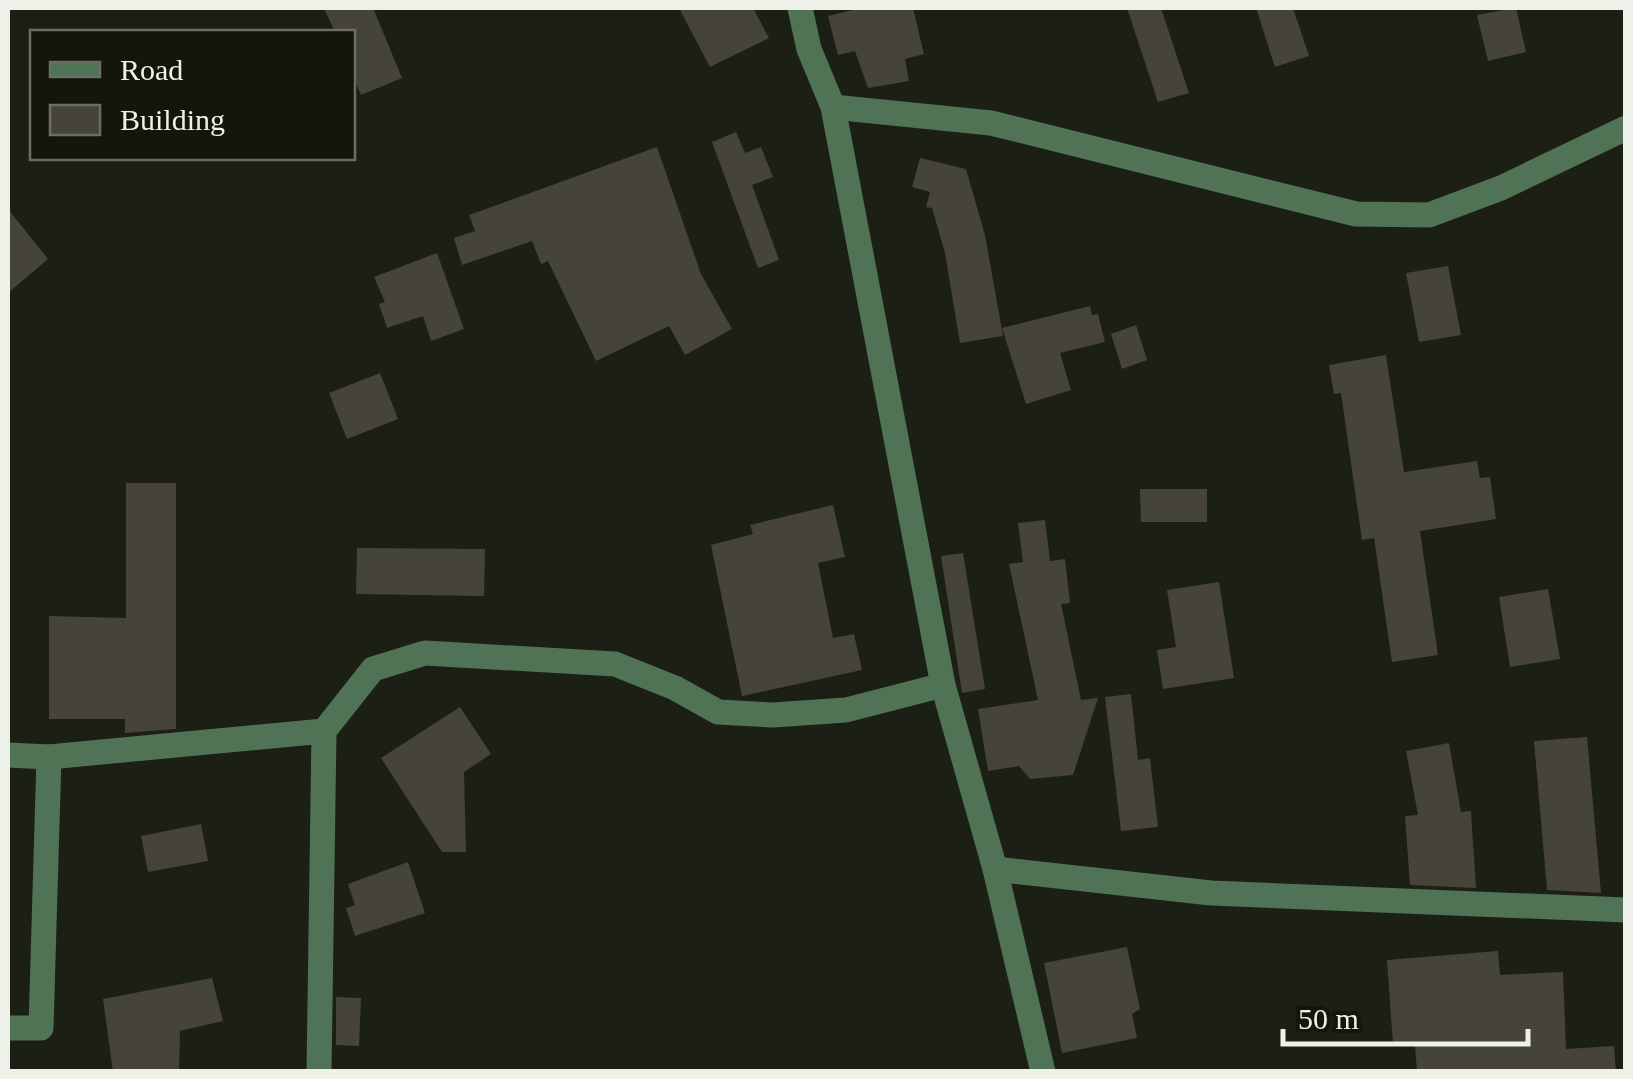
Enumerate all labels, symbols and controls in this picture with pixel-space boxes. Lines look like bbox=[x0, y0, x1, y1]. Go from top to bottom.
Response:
legend bbox=[30, 30, 355, 160]
text: Road bbox=[120, 53, 183, 86]
text: Building bbox=[120, 103, 225, 136]
scale bar bbox=[1283, 984, 1528, 1046]
text: 50 m bbox=[1298, 1002, 1359, 1035]

